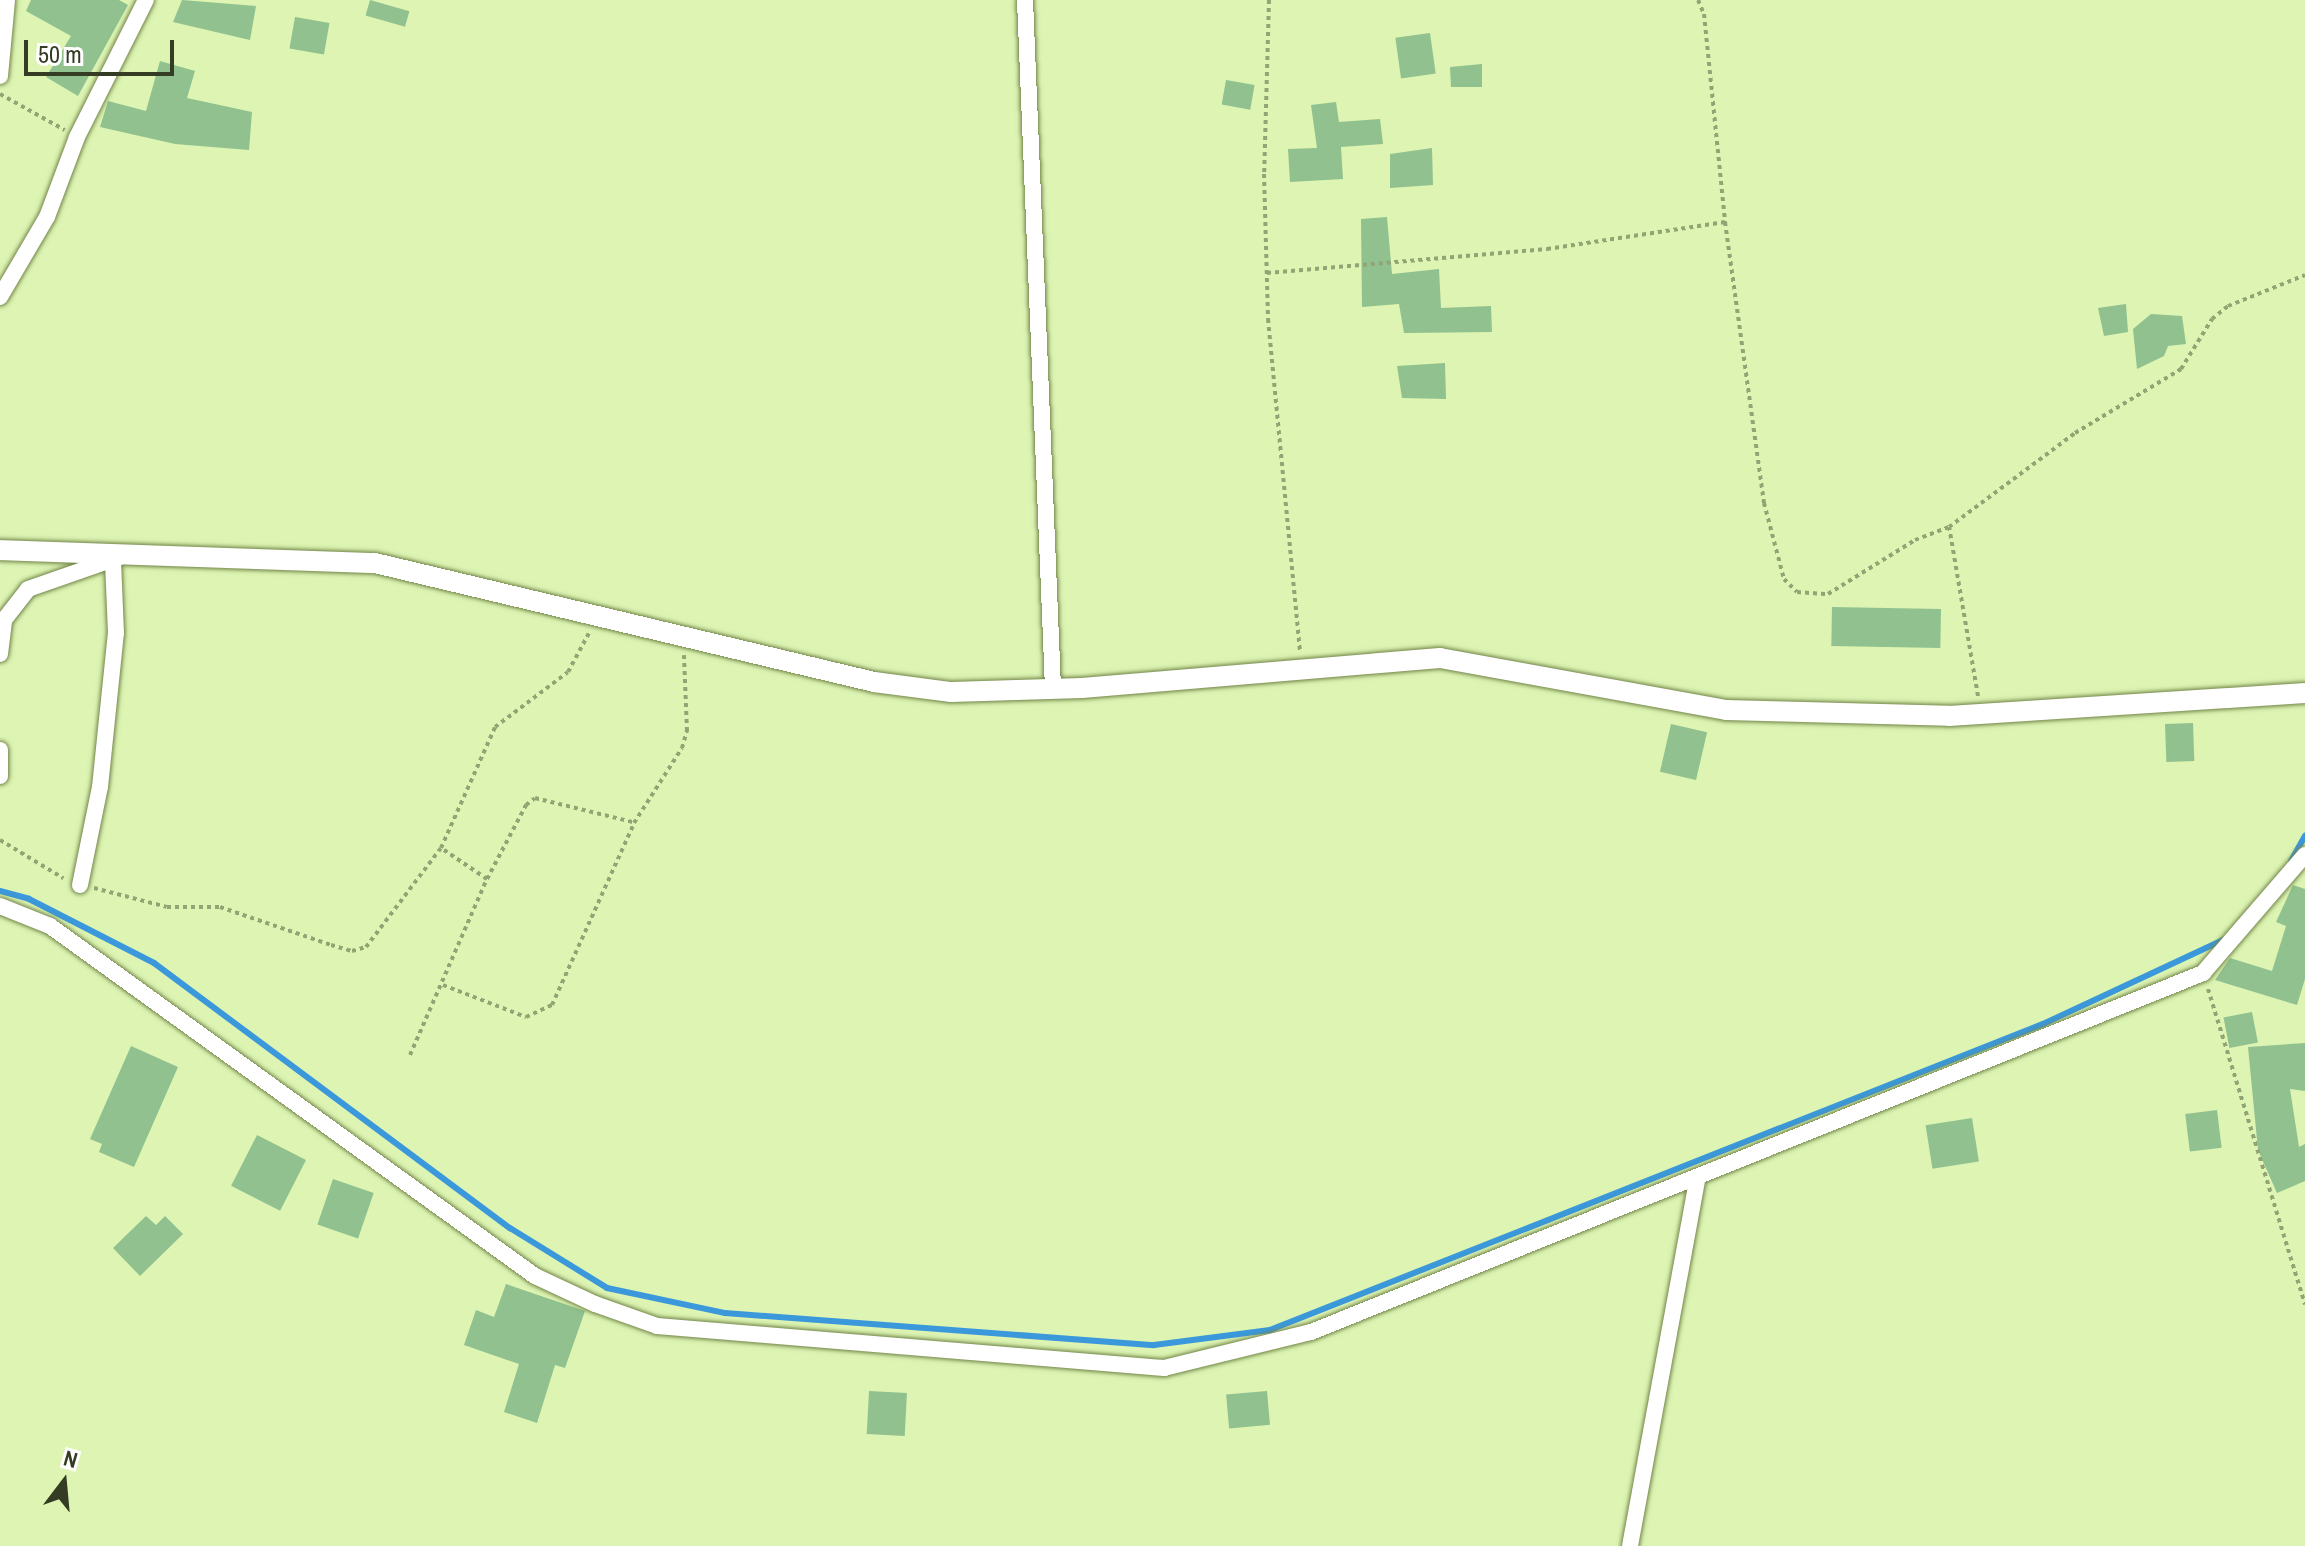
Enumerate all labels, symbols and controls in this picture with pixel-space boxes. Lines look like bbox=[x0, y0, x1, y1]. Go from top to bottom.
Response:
scale bar bbox=[28, 24, 178, 74]
text: 50 m bbox=[38, 38, 82, 70]
north arrow bbox=[24, 1442, 104, 1522]
text: N bbox=[60, 1443, 81, 1475]

